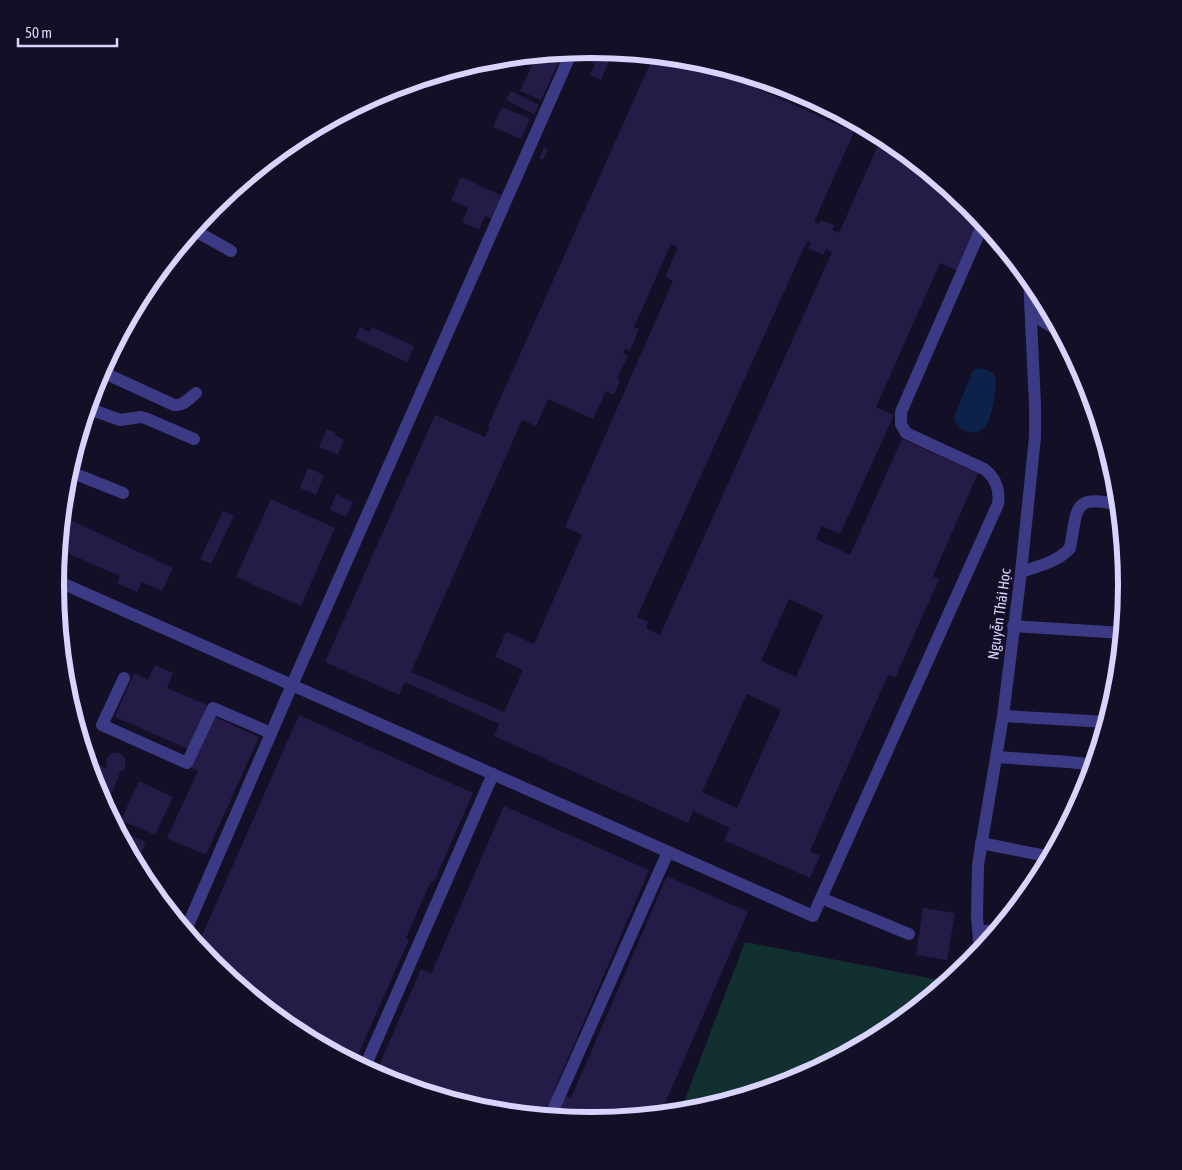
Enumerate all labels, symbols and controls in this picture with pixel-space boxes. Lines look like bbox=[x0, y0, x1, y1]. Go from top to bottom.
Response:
scale bar bbox=[18, 15, 116, 47]
text: 50 m bbox=[25, 24, 52, 41]
street label: Nguyễn Thái Học bbox=[984, 567, 1014, 661]

